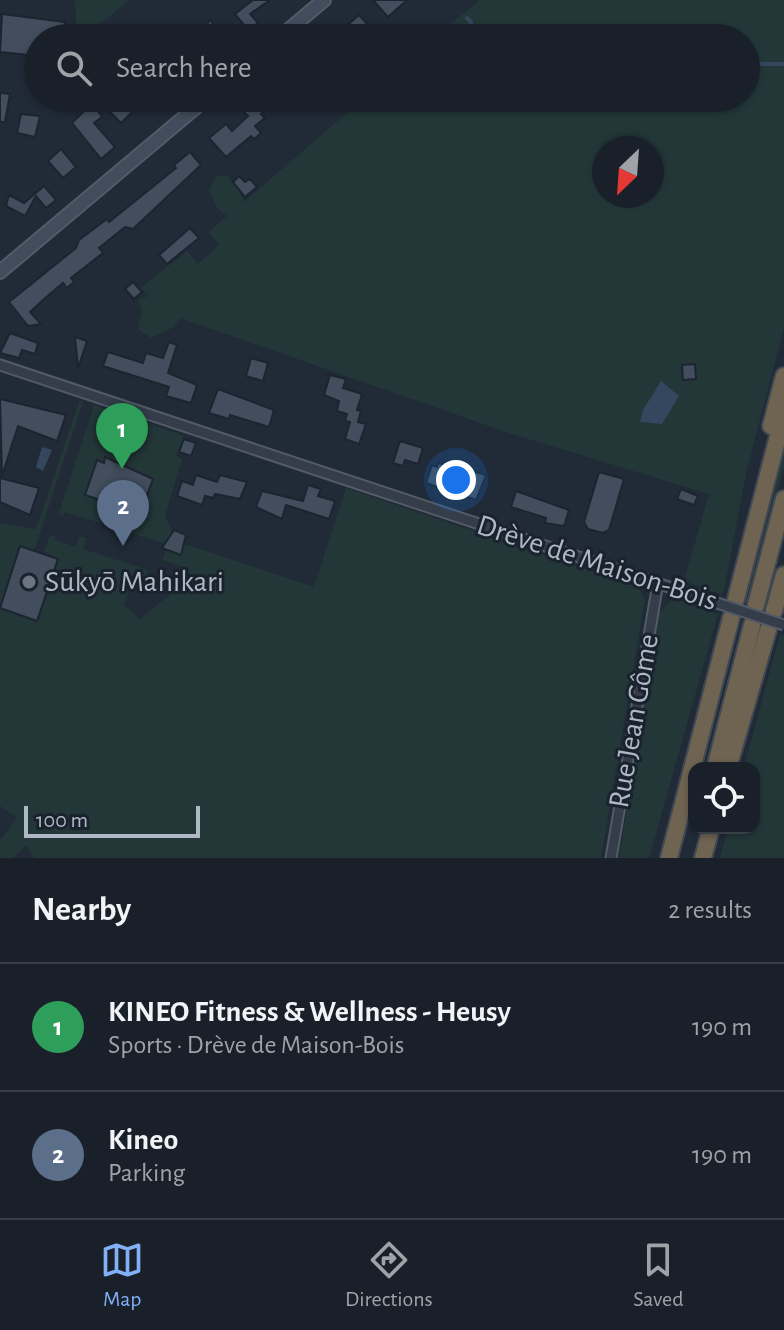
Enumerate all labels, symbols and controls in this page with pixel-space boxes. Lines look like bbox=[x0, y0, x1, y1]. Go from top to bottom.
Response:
search box bbox=[24, 24, 760, 112]
icon: search bbox=[52, 46, 96, 90]
text: Search here bbox=[116, 53, 252, 83]
north arrow bbox=[592, 136, 664, 208]
pin: 1 bbox=[96, 403, 148, 469]
your location bbox=[436, 460, 476, 500]
pin: 2 bbox=[97, 480, 149, 546]
street label: Drève de Maison-Bois bbox=[473, 510, 721, 616]
place label: Sūkyō Mahikari bbox=[45, 567, 224, 597]
marker: Sūkyō Mahikari bbox=[20, 573, 38, 591]
street label: Rue Jean Gôme bbox=[604, 632, 664, 810]
map controls bbox=[688, 762, 760, 834]
button: locate bbox=[688, 762, 760, 834]
scale bar bbox=[24, 802, 200, 838]
text: 100 m bbox=[36, 809, 88, 831]
text: Nearby bbox=[32, 893, 131, 927]
text: 2 results bbox=[668, 897, 752, 923]
text: KINEO Fitness & Wellness - Heusy bbox=[108, 997, 511, 1027]
text: 1 bbox=[53, 1014, 63, 1040]
text: 190 m bbox=[692, 1014, 752, 1040]
text: Sports · Drève de Maison-Bois bbox=[108, 1032, 404, 1058]
text: Kineo bbox=[108, 1125, 178, 1155]
text: 2 bbox=[52, 1142, 64, 1168]
text: 190 m bbox=[692, 1142, 752, 1168]
text: Parking bbox=[108, 1160, 185, 1186]
tab: Map bbox=[100, 1238, 144, 1312]
tab: Directions bbox=[345, 1238, 433, 1312]
tab: Saved bbox=[633, 1238, 684, 1312]

